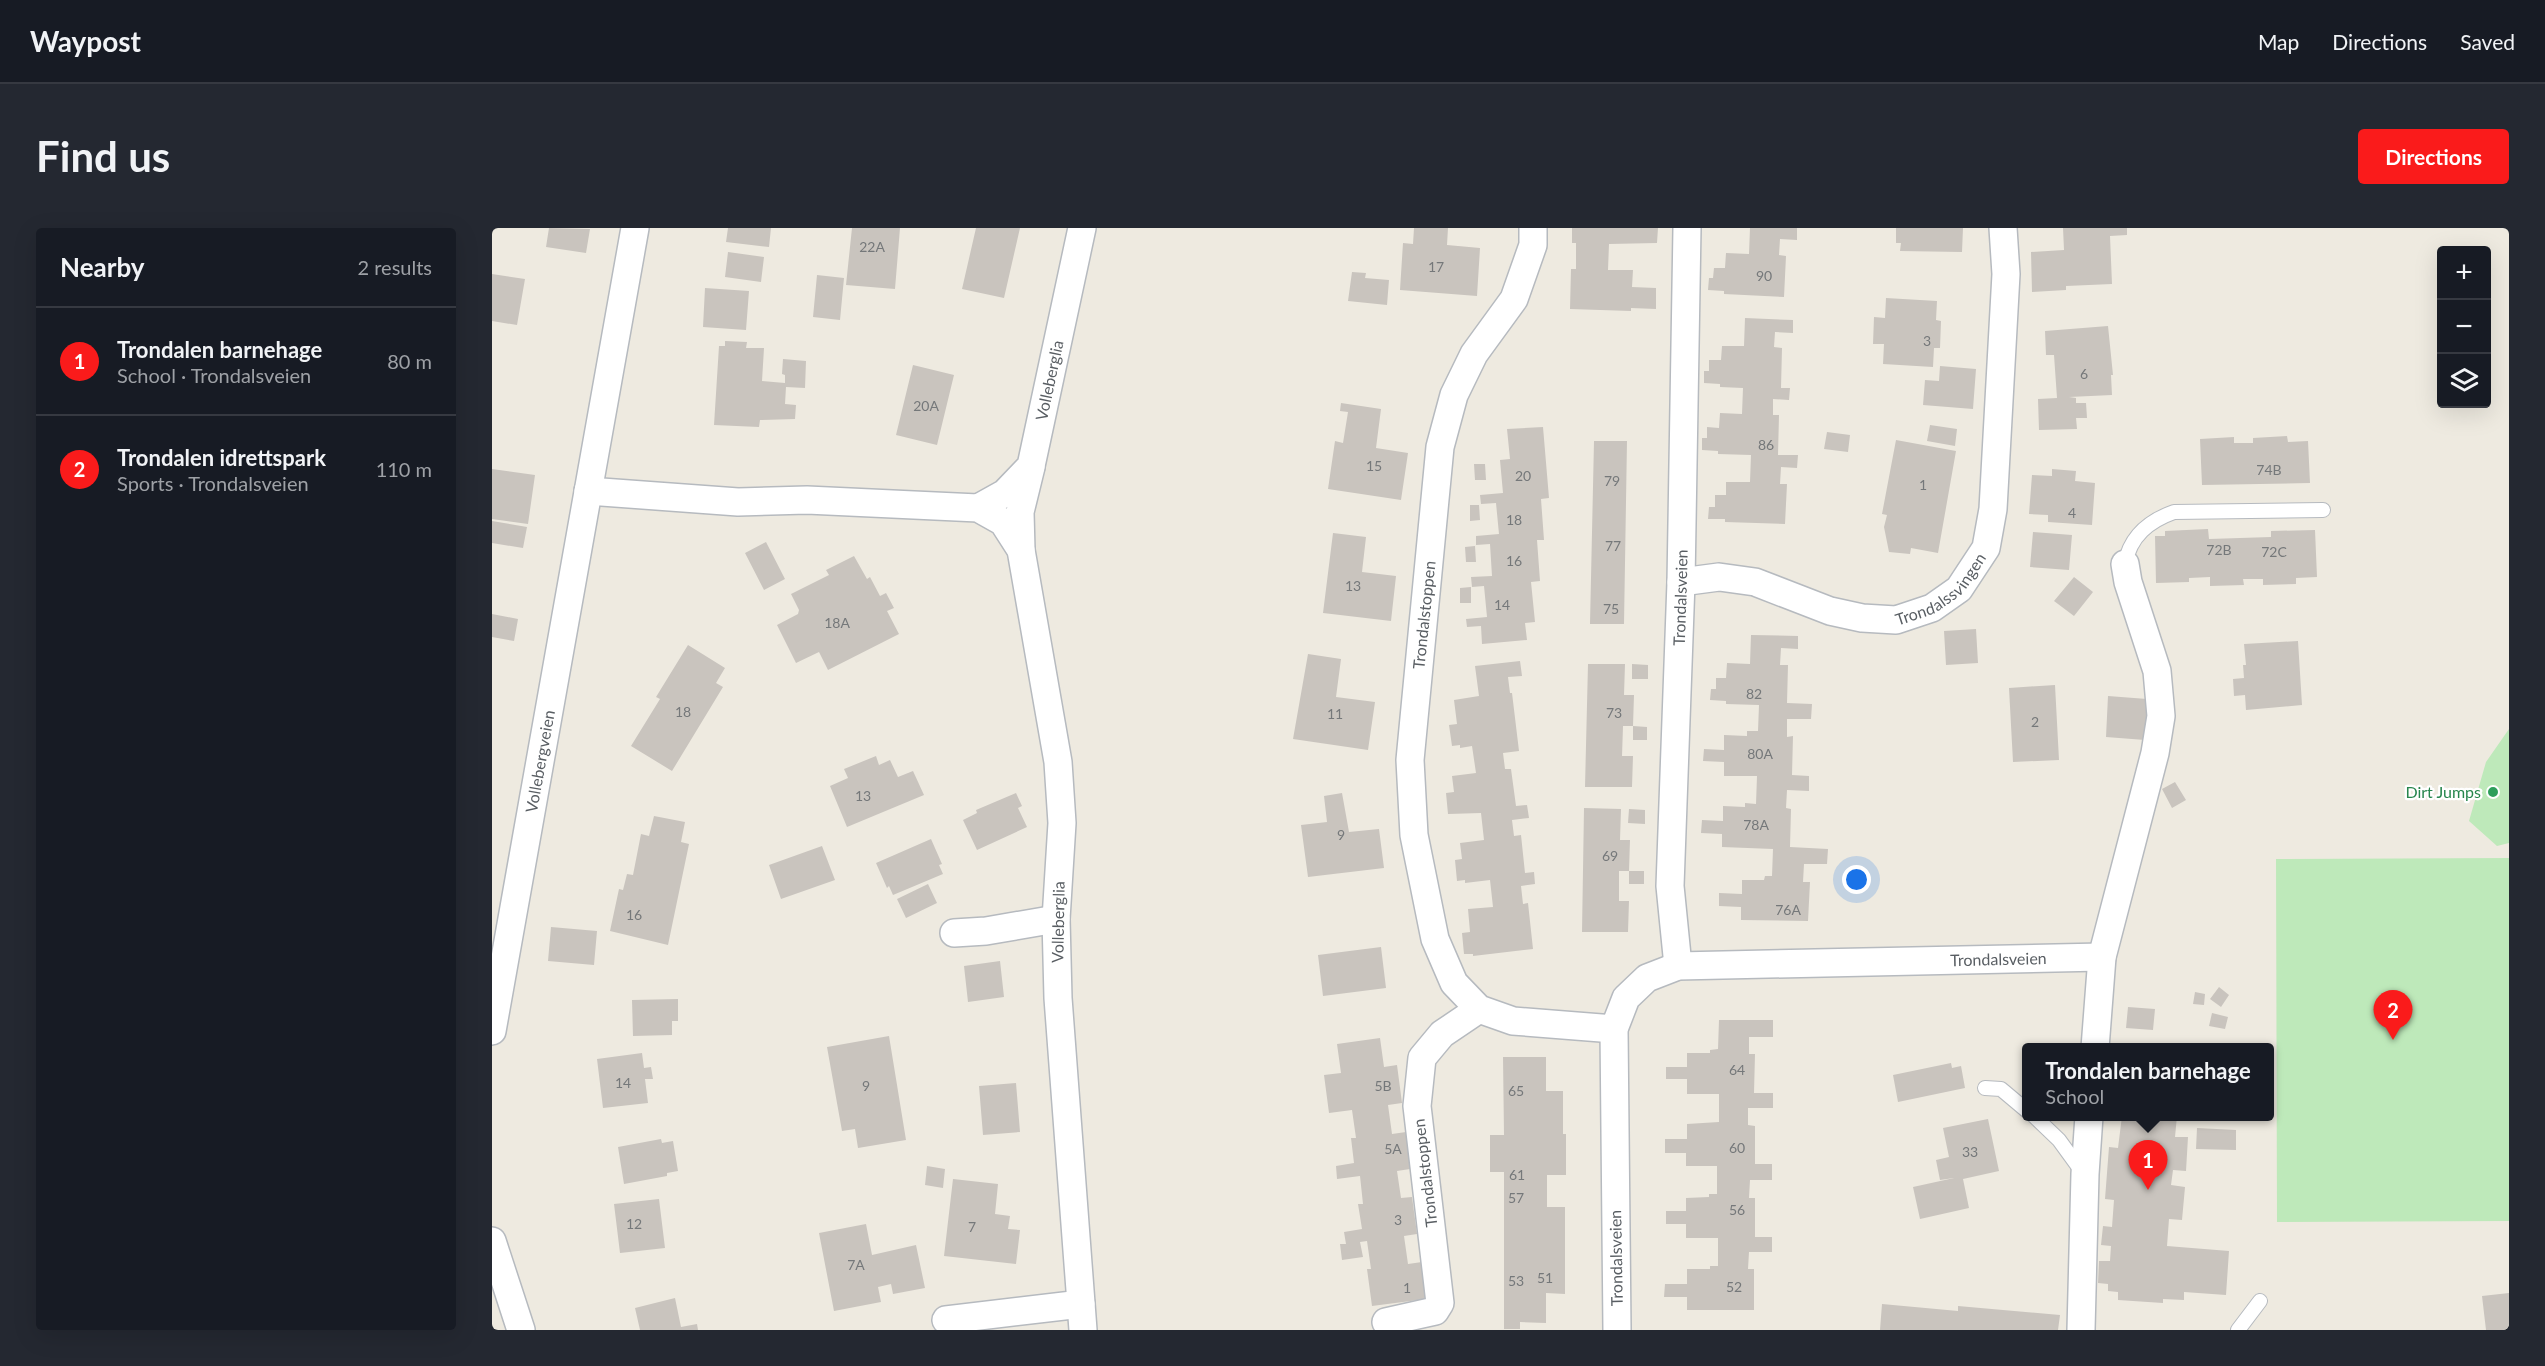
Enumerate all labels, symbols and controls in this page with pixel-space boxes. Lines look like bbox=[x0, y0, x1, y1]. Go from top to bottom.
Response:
text: Waypost bbox=[30, 24, 141, 58]
text: Map bbox=[2258, 29, 2299, 54]
text: Directions bbox=[2332, 29, 2427, 54]
text: Saved bbox=[2460, 29, 2515, 54]
button: Directions bbox=[2358, 129, 2509, 184]
text: Find us bbox=[36, 131, 170, 181]
house number: 22A bbox=[859, 238, 885, 255]
map controls bbox=[2437, 246, 2491, 408]
button: + bbox=[2437, 246, 2491, 300]
text: Nearby bbox=[60, 251, 145, 283]
text: 2 results bbox=[357, 255, 432, 279]
house number: 17 bbox=[1428, 258, 1444, 275]
house number: 90 bbox=[1756, 267, 1772, 284]
button: − bbox=[2437, 300, 2491, 354]
house number: 3 bbox=[1923, 332, 1931, 349]
text: Trondalen barnehage bbox=[117, 336, 322, 363]
street label: Volleberglia bbox=[1031, 338, 1067, 422]
text: 1 bbox=[74, 349, 85, 373]
text: 80 m bbox=[387, 349, 432, 373]
button: layers bbox=[2437, 354, 2491, 408]
text: School · Trondalsveien bbox=[117, 363, 311, 387]
house number: 6 bbox=[2080, 365, 2088, 382]
house number: 20A bbox=[913, 397, 939, 414]
house number: 86 bbox=[1758, 436, 1774, 453]
text: Trondalen idrettspark bbox=[117, 444, 326, 471]
text: 2 bbox=[74, 457, 85, 481]
text: 110 m bbox=[376, 457, 432, 481]
house number: 15 bbox=[1366, 457, 1382, 474]
house number: 74B bbox=[2256, 461, 2282, 478]
house number: 20 bbox=[1515, 467, 1531, 484]
text: Sports · Trondalsveien bbox=[117, 471, 309, 495]
house number: 79 bbox=[1604, 472, 1620, 489]
house number: 1 bbox=[1919, 476, 1927, 493]
house number: 4 bbox=[2068, 504, 2076, 521]
house number: 18 bbox=[1506, 511, 1522, 528]
house number: 77 bbox=[1605, 537, 1621, 554]
house number: 72B bbox=[2206, 541, 2232, 558]
house number: 72C bbox=[2261, 543, 2287, 560]
street label: Trondalsveien bbox=[1669, 549, 1691, 646]
street label: Trondalssvingen bbox=[1893, 549, 1989, 629]
house number: 16 bbox=[1506, 552, 1522, 569]
street label: Trondalstoppen bbox=[1408, 560, 1439, 670]
house number: 13 bbox=[1345, 577, 1361, 594]
house number: 14 bbox=[1494, 596, 1510, 613]
house number: 75 bbox=[1603, 600, 1619, 617]
house number: 18A bbox=[824, 614, 850, 631]
house number: 82 bbox=[1746, 685, 1762, 702]
house number: 18 bbox=[675, 703, 691, 720]
house number: 73 bbox=[1606, 704, 1622, 721]
house number: 11 bbox=[1327, 705, 1343, 722]
street label: Vollebergveien bbox=[521, 708, 558, 814]
house number: 2 bbox=[2031, 713, 2039, 730]
house number: 80A bbox=[1747, 745, 1773, 762]
place label: Dirt Jumps bbox=[2405, 782, 2481, 801]
marker: Dirt Jumps bbox=[2486, 785, 2500, 799]
house number: 13 bbox=[855, 787, 871, 804]
house number: 78A bbox=[1743, 816, 1769, 833]
house number: 9 bbox=[1337, 826, 1345, 843]
house number: 69 bbox=[1602, 847, 1618, 864]
your location bbox=[1842, 865, 1871, 894]
street label: Volleberglia bbox=[1047, 881, 1068, 963]
house number: 76A bbox=[1775, 901, 1801, 918]
house number: 16 bbox=[626, 906, 642, 923]
street label: Trondalsveien bbox=[1950, 948, 2047, 969]
pin: 2 bbox=[2374, 990, 2412, 1040]
popup bbox=[2022, 1043, 2274, 1121]
text: Trondalen barnehage bbox=[2045, 1057, 2251, 1084]
house number: 64 bbox=[1729, 1061, 1745, 1078]
house number: 14 bbox=[615, 1074, 631, 1091]
house number: 9 bbox=[862, 1077, 870, 1094]
house number: 5B bbox=[1374, 1077, 1392, 1094]
house number: 65 bbox=[1508, 1082, 1524, 1099]
text: School bbox=[2045, 1084, 2104, 1108]
street label: Trondalstoppen bbox=[1408, 1118, 1441, 1228]
house number: 60 bbox=[1729, 1139, 1745, 1156]
house number: 5A bbox=[1384, 1140, 1402, 1157]
pin: 1 bbox=[2128, 1140, 2168, 1190]
house number: 33 bbox=[1962, 1143, 1978, 1160]
house number: 61 bbox=[1509, 1166, 1525, 1183]
house number: 57 bbox=[1508, 1189, 1524, 1206]
house number: 56 bbox=[1729, 1201, 1745, 1218]
street label: Trondalsveien bbox=[1605, 1210, 1626, 1306]
house number: 3 bbox=[1394, 1211, 1402, 1228]
house number: 12 bbox=[626, 1215, 642, 1232]
house number: 7 bbox=[968, 1218, 976, 1235]
house number: 7A bbox=[847, 1256, 865, 1273]
house number: 51 bbox=[1537, 1269, 1553, 1286]
house number: 53 bbox=[1508, 1272, 1524, 1289]
house number: 52 bbox=[1726, 1278, 1742, 1295]
house number: 1 bbox=[1403, 1279, 1411, 1296]

